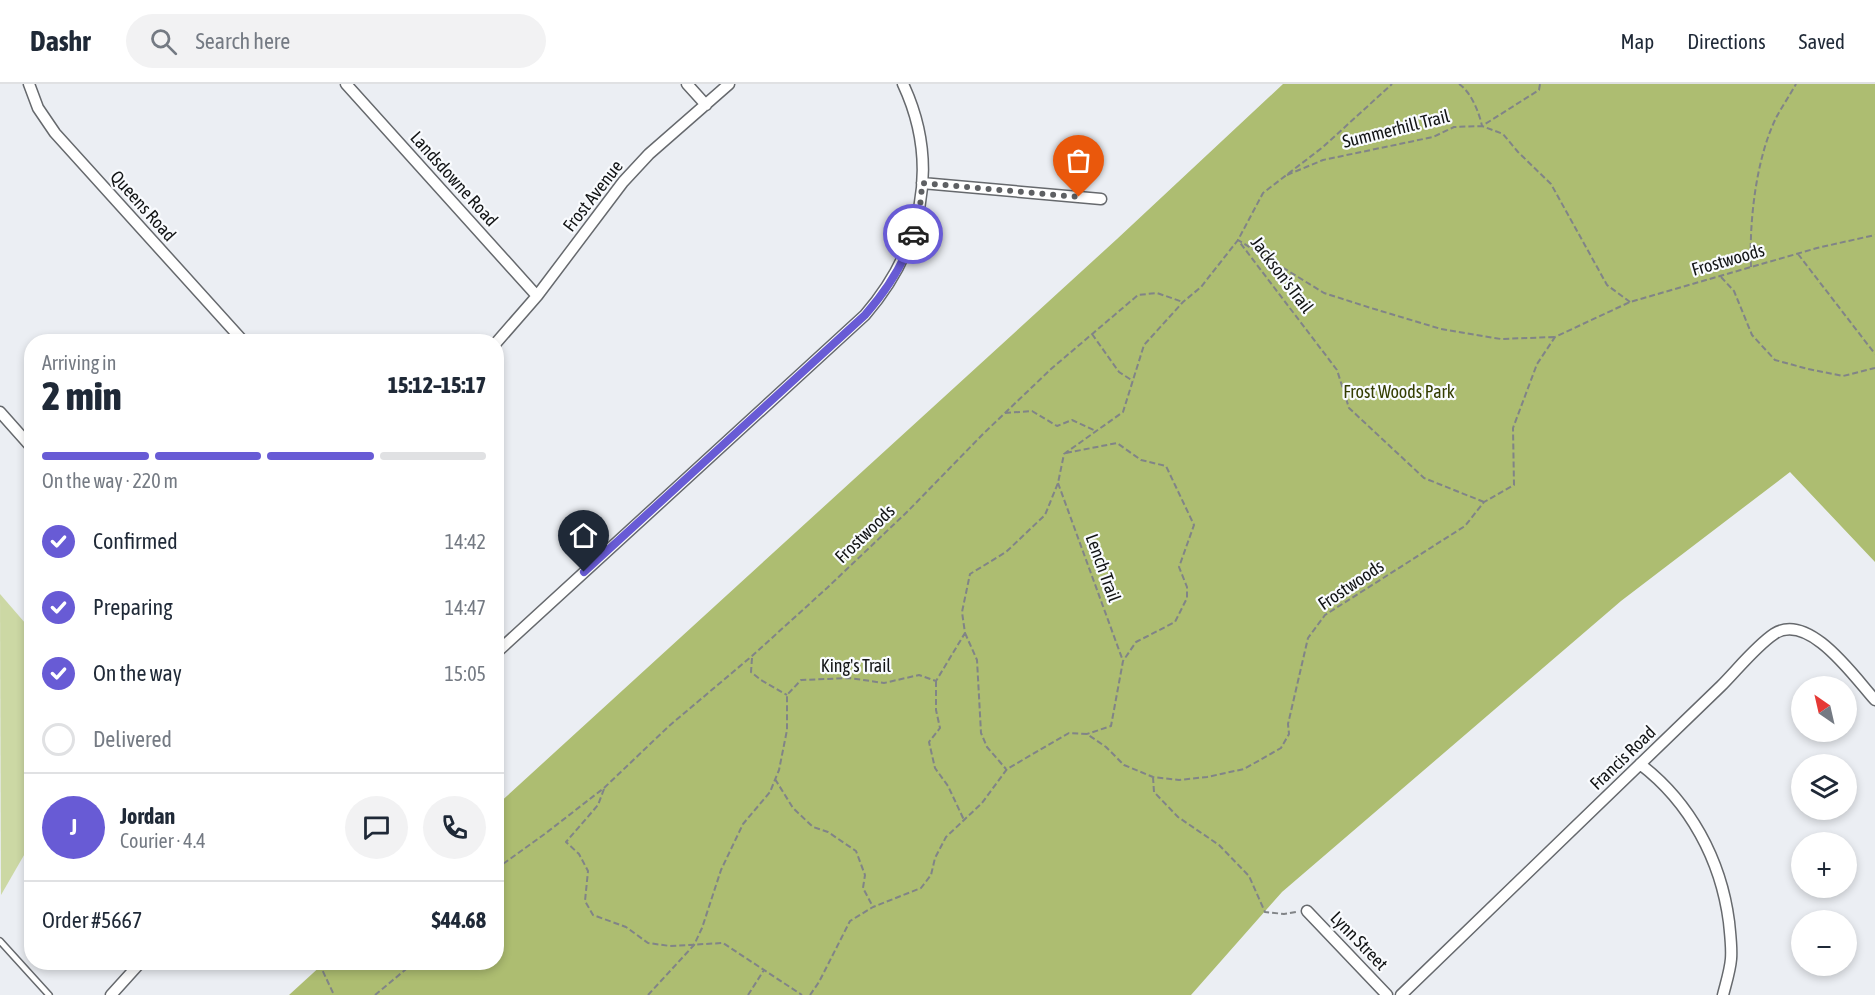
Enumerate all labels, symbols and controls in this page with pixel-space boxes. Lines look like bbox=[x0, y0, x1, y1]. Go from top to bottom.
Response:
search box bbox=[126, 14, 546, 68]
text: Dashr bbox=[30, 25, 90, 57]
icon: search bbox=[147, 25, 180, 58]
text: Search here bbox=[195, 28, 290, 54]
text: Map bbox=[1620, 29, 1654, 53]
text: Directions bbox=[1687, 29, 1766, 53]
text: Saved bbox=[1799, 29, 1845, 53]
street label: Summerhill Trail bbox=[1340, 105, 1452, 152]
street label: Landsdowne Road bbox=[406, 127, 502, 230]
pin bbox=[1053, 135, 1104, 197]
icon: bag bbox=[1062, 144, 1095, 177]
street label: Frost Avenue bbox=[558, 156, 627, 235]
street label: Queens Road bbox=[106, 166, 180, 245]
courier bbox=[883, 204, 943, 264]
icon: car bbox=[897, 218, 930, 251]
street label: Jackson'sTrail bbox=[1247, 232, 1318, 317]
street label: Frostwoods bbox=[1689, 239, 1767, 280]
text: Arriving in bbox=[42, 351, 116, 374]
text: 15:12–15:17 bbox=[388, 372, 486, 398]
text: 2 min bbox=[42, 374, 122, 418]
park label: Frost Woods Park bbox=[1343, 381, 1455, 402]
text: On the way · 220 m bbox=[42, 469, 178, 492]
street label: Frostwoods bbox=[831, 500, 899, 567]
pin bbox=[558, 510, 609, 572]
icon: home bbox=[567, 519, 600, 552]
icon: check bbox=[42, 525, 75, 558]
text: Confirmed bbox=[93, 528, 178, 554]
text: 14:42 bbox=[445, 530, 486, 553]
street label: Lench Trail bbox=[1081, 531, 1126, 605]
street label: Frostwoods bbox=[1314, 555, 1388, 614]
icon: check bbox=[42, 591, 75, 624]
text: Preparing bbox=[93, 594, 173, 620]
text: 14:47 bbox=[445, 596, 486, 619]
street label: King's Trail bbox=[821, 655, 891, 676]
icon: check bbox=[42, 657, 75, 690]
text: On the way bbox=[93, 660, 182, 686]
text: 15:05 bbox=[444, 662, 486, 685]
north arrow bbox=[1791, 676, 1857, 742]
map controls bbox=[1791, 676, 1857, 976]
street label: Francis Road bbox=[1586, 721, 1660, 794]
text: Delivered bbox=[93, 726, 172, 752]
button: layers bbox=[1791, 754, 1857, 820]
button: chat bbox=[345, 796, 408, 859]
button: phone bbox=[423, 796, 486, 859]
text: Jordan bbox=[120, 803, 175, 829]
text: J bbox=[70, 814, 77, 840]
text: Courier · 4.4 bbox=[120, 829, 206, 852]
button: + bbox=[1791, 832, 1857, 898]
text: Order #5667 bbox=[42, 907, 142, 933]
text: $44.68 bbox=[431, 907, 486, 933]
street label: Lynn Street bbox=[1326, 907, 1392, 974]
button: − bbox=[1791, 910, 1857, 976]

